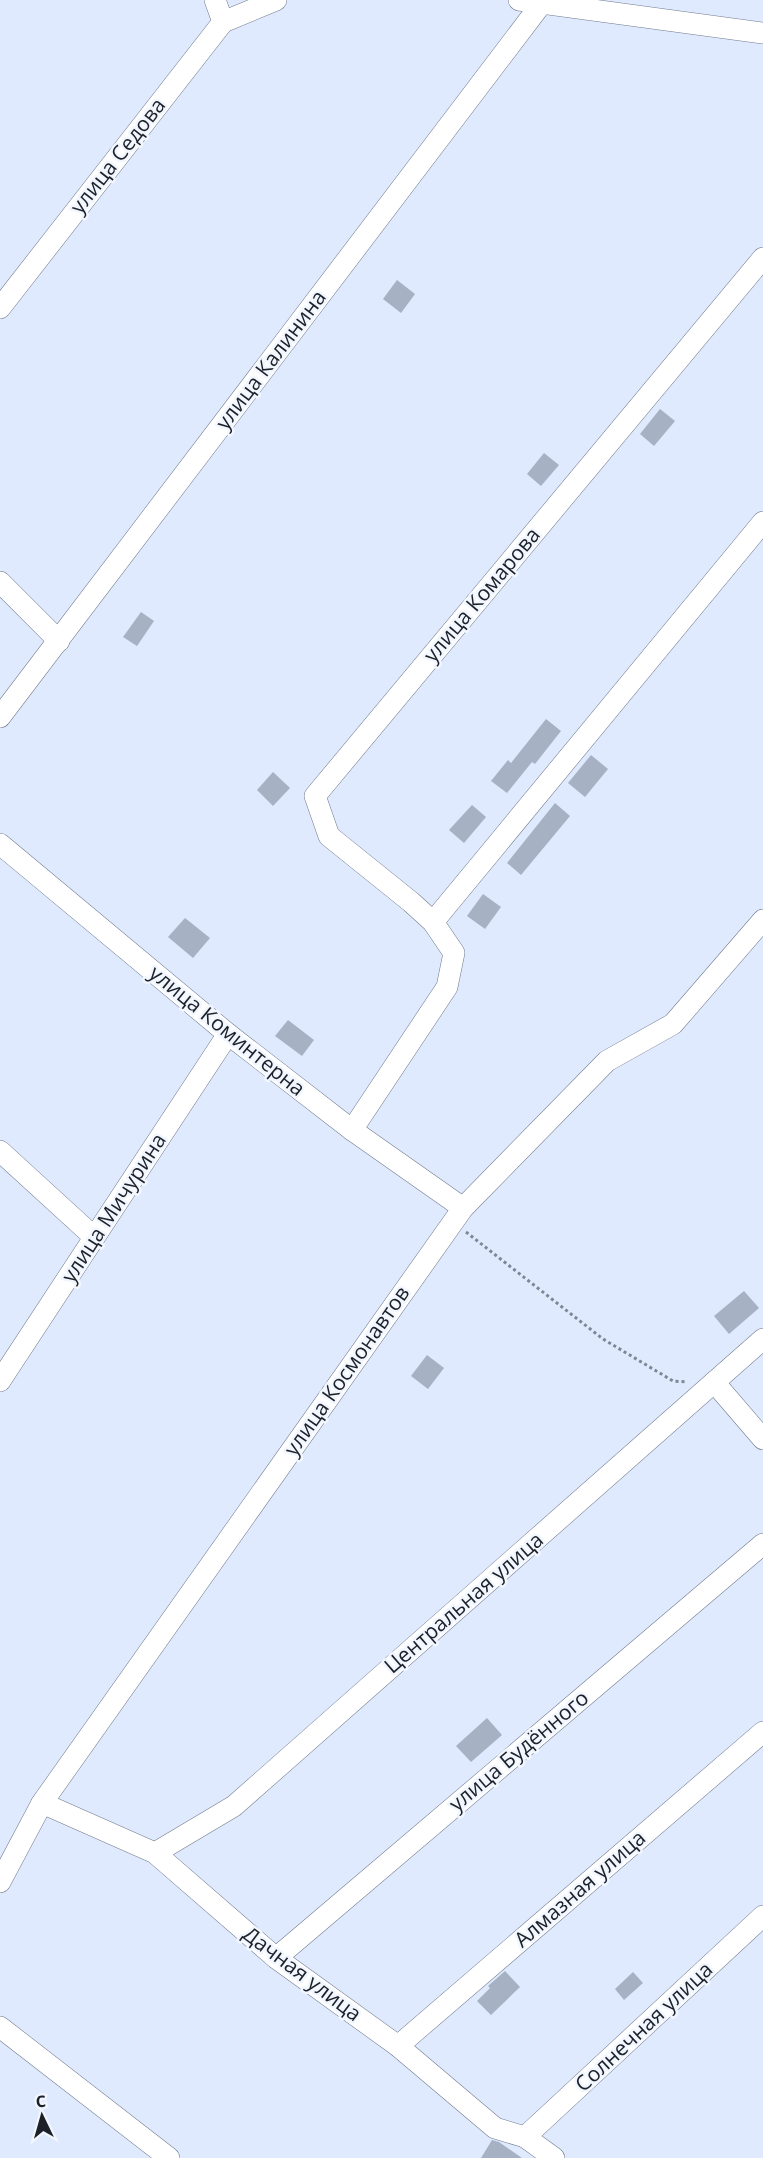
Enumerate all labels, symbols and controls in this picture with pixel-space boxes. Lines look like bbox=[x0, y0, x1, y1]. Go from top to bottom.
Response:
street label: улица Седова bbox=[63, 92, 171, 219]
street label: улица Калинина bbox=[209, 284, 332, 435]
street label: улица Комарова bbox=[417, 521, 546, 668]
street label: улица Коминтерна bbox=[144, 959, 311, 1102]
street label: улица Мичурина bbox=[54, 1127, 172, 1288]
street label: улица Космонавтов bbox=[277, 1280, 415, 1461]
street label: Центральная улица bbox=[378, 1525, 549, 1679]
street label: улица Будённого bbox=[443, 1683, 594, 1817]
street label: Алмазная улица bbox=[508, 1823, 651, 1953]
street label: Дачная улица bbox=[238, 1919, 368, 2027]
street label: Солнечная улица bbox=[569, 1955, 718, 2097]
north arrow bbox=[12, 2086, 72, 2146]
text: С bbox=[35, 2090, 47, 2112]

